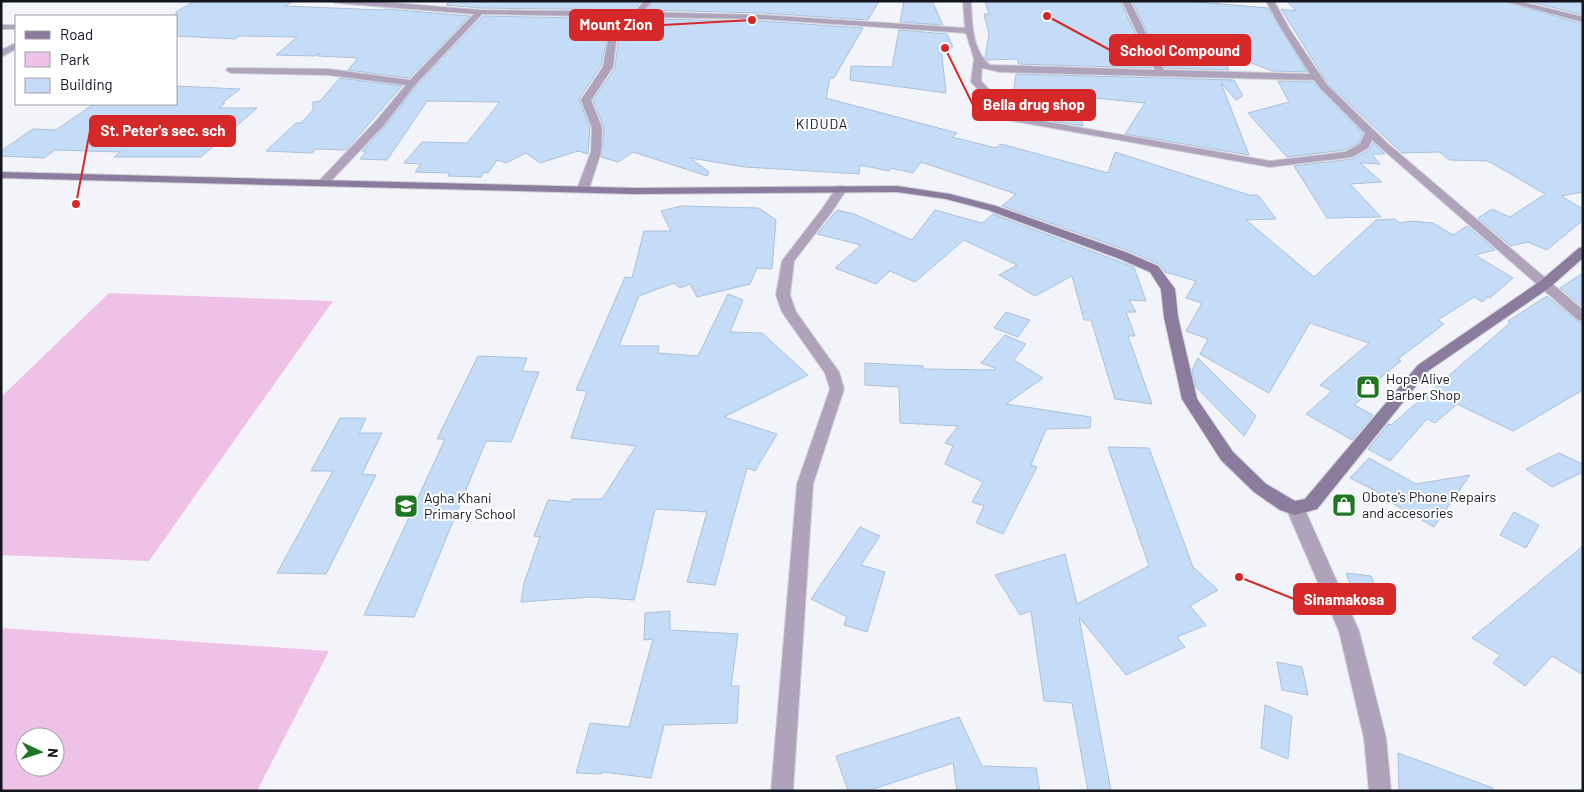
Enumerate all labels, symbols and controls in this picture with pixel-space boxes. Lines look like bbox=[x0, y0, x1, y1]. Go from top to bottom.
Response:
callout: Mount Zion bbox=[570, 10, 663, 40]
legend bbox=[15, 15, 178, 105]
text: Mount Zion bbox=[580, 15, 652, 33]
text: Road bbox=[60, 25, 93, 43]
callout: School Compound bbox=[1110, 35, 1250, 65]
text: School Compound bbox=[1120, 41, 1240, 59]
text: Park bbox=[60, 50, 90, 68]
text: Building bbox=[60, 75, 113, 93]
callout: Bella drug shop bbox=[973, 90, 1095, 120]
text: Bella drug shop bbox=[983, 95, 1085, 113]
district label: KIDUDA bbox=[796, 115, 848, 132]
callout: St. Peter's sec. sch bbox=[90, 116, 235, 146]
text: St. Peter's sec. sch bbox=[101, 121, 225, 139]
place label: Hope Alive Barber Shop bbox=[1386, 370, 1461, 403]
shop icon: Hope Alive Barber Shop bbox=[1355, 374, 1381, 400]
place label: Obote's Phone Repairs and accesories bbox=[1362, 488, 1496, 521]
place label: Agha Khani Primary School bbox=[424, 489, 516, 522]
shop icon: Obote's Phone Repairs and accesories bbox=[1331, 492, 1357, 518]
school or university icon: Agha Khani Primary School bbox=[393, 493, 419, 519]
callout: Sinamakosa bbox=[1294, 584, 1395, 614]
text: Sinamakosa bbox=[1304, 590, 1384, 608]
north arrow bbox=[15, 727, 65, 777]
text: N bbox=[45, 748, 62, 758]

